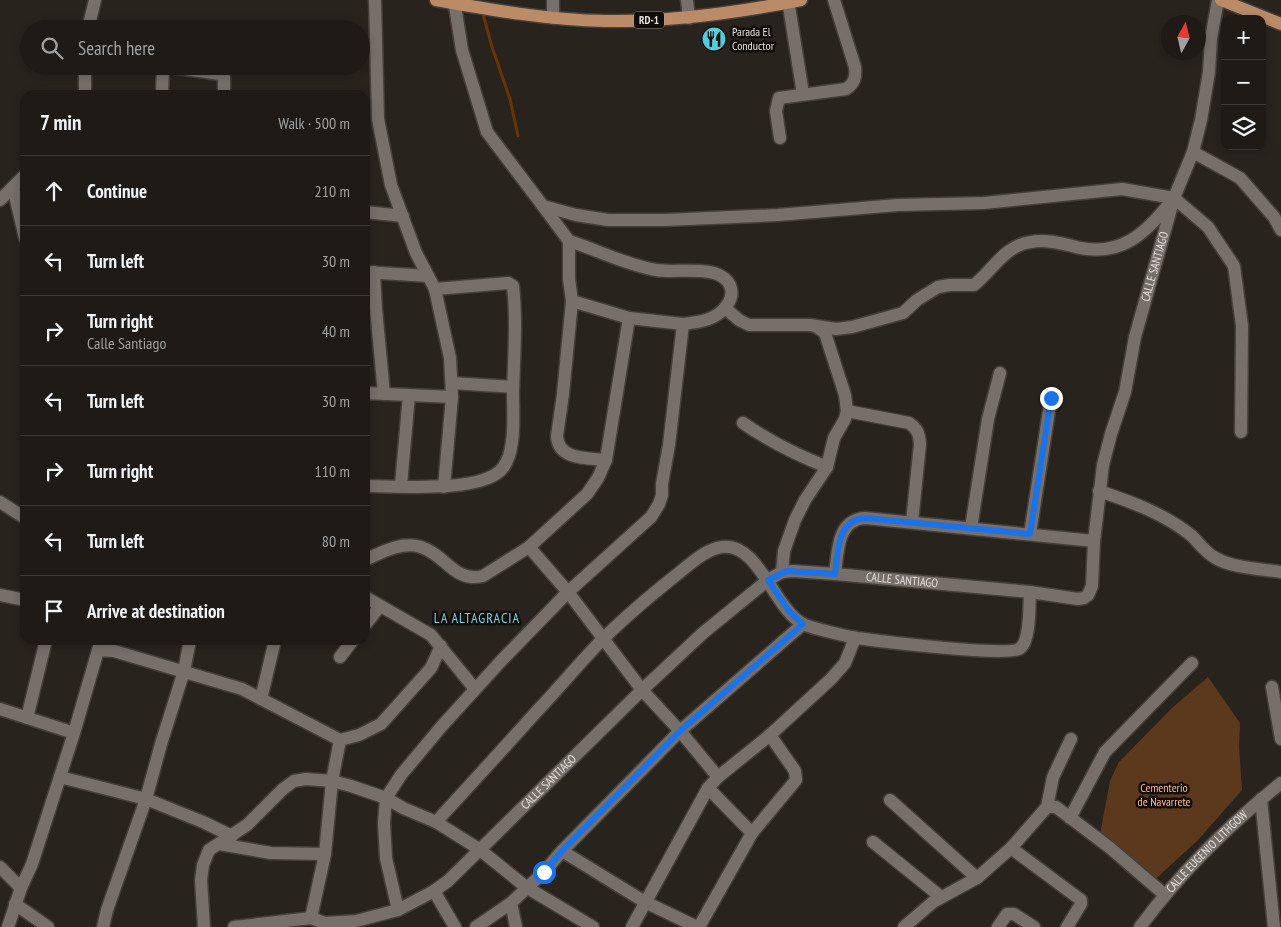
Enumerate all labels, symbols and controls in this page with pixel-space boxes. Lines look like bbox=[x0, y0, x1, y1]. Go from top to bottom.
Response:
road number: RD-1 bbox=[634, 12, 664, 28]
north arrow bbox=[1161, 15, 1206, 60]
map controls bbox=[1221, 15, 1266, 150]
button: + bbox=[1221, 15, 1266, 60]
search box bbox=[20, 20, 370, 75]
place label: Parada El Conductor bbox=[732, 24, 775, 53]
restaurant icon: Parada El Conductor bbox=[701, 26, 727, 52]
icon: search bbox=[38, 34, 66, 62]
text: Search here bbox=[78, 36, 155, 60]
button: − bbox=[1221, 60, 1266, 105]
button: layers bbox=[1221, 105, 1266, 150]
text: 7 min bbox=[40, 109, 82, 136]
text: Walk · 500 m bbox=[278, 113, 350, 133]
icon: ahead bbox=[40, 177, 68, 205]
text: Continue bbox=[87, 179, 147, 203]
text: 210 m bbox=[315, 181, 350, 201]
street label: CALLE SANTIAGO bbox=[1137, 229, 1171, 303]
icon: left bbox=[40, 247, 68, 275]
text: Turn left bbox=[87, 249, 144, 273]
text: 30 m bbox=[322, 251, 350, 271]
text: Turn right bbox=[87, 309, 153, 333]
icon: right bbox=[40, 317, 68, 345]
text: 40 m bbox=[322, 321, 350, 341]
text: Calle Santiago bbox=[87, 333, 166, 353]
icon: left bbox=[40, 387, 68, 415]
route end bbox=[1040, 387, 1063, 410]
text: Turn left bbox=[87, 389, 144, 413]
text: 30 m bbox=[322, 391, 350, 411]
icon: right bbox=[40, 457, 68, 485]
text: Turn right bbox=[87, 459, 153, 483]
text: 110 m bbox=[315, 461, 350, 481]
icon: left bbox=[40, 527, 68, 555]
text: Turn left bbox=[87, 529, 144, 553]
text: 80 m bbox=[322, 531, 350, 551]
street label: CALLE SANTIAGO bbox=[866, 569, 939, 591]
icon: arrive bbox=[40, 597, 68, 625]
text: Arrive at destination bbox=[87, 599, 225, 623]
district label: LA ALTAGRACIA bbox=[434, 609, 520, 627]
street label: CALLE SANTIAGO bbox=[517, 751, 579, 812]
park label: Cementerio de Navarrete bbox=[1137, 780, 1191, 809]
street label: CALLE EUGENIO LITHGOW bbox=[1163, 807, 1250, 895]
route start bbox=[533, 861, 556, 884]

